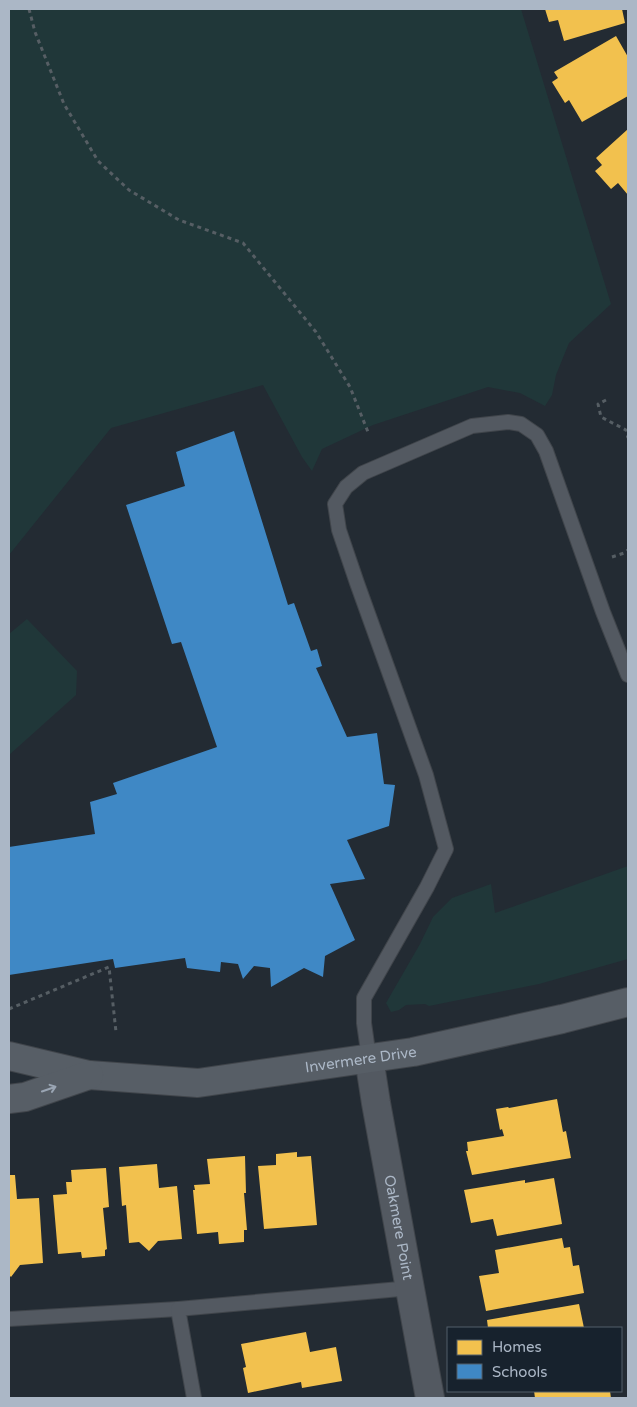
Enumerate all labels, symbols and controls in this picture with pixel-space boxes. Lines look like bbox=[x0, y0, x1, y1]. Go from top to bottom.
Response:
street label: Invermere Drive bbox=[304, 1043, 418, 1076]
one-way arrow bbox=[41, 1084, 57, 1093]
street label: Oakmere Point bbox=[380, 1173, 417, 1282]
legend bbox=[447, 1327, 622, 1392]
text: Homes bbox=[492, 1338, 542, 1356]
text: Schools bbox=[492, 1363, 548, 1381]

